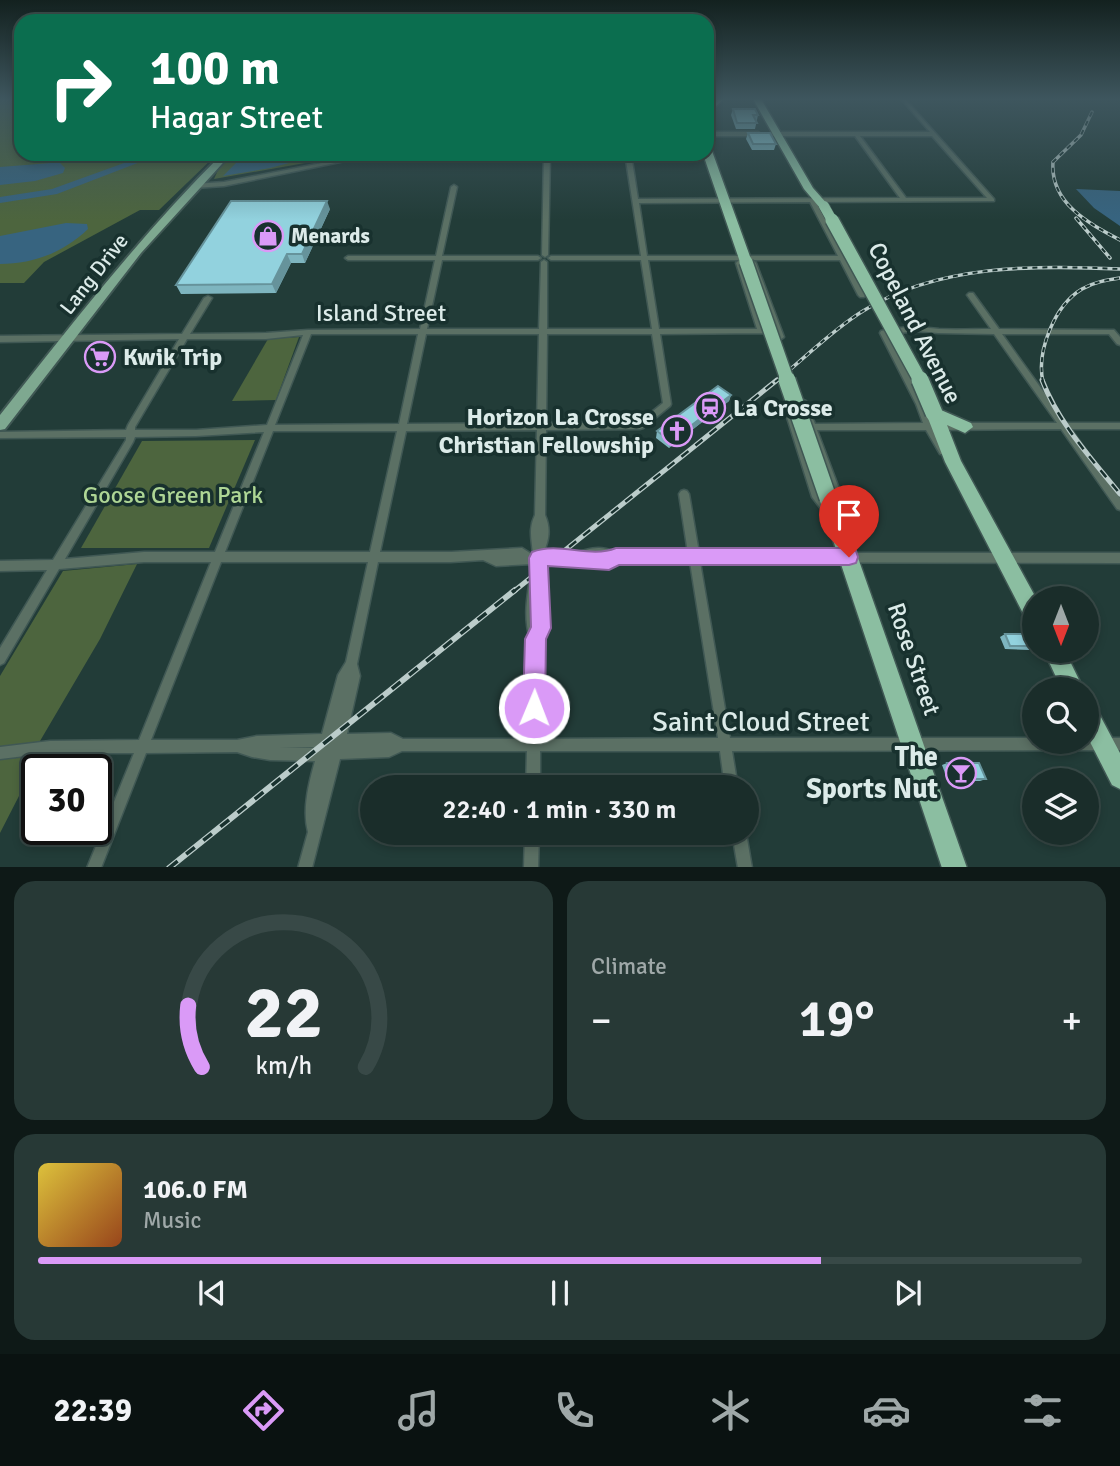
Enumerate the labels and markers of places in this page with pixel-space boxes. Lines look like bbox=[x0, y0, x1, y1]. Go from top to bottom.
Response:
shop icon: Menards bbox=[251, 219, 285, 253]
place label: Menards bbox=[291, 223, 370, 249]
supermarket icon: Kwik Trip bbox=[83, 340, 117, 374]
place label: Kwik Trip bbox=[123, 342, 222, 372]
station icon: La Crosse bbox=[693, 391, 727, 425]
place label: La Crosse bbox=[733, 393, 833, 423]
place label: Horizon La Crosse Christian Fellowship bbox=[439, 402, 654, 460]
church icon: Horizon La Crosse Christian Fellowship bbox=[660, 414, 694, 448]
pin bbox=[819, 485, 879, 557]
place label: The Sports Nut bbox=[806, 740, 939, 806]
bar icon: The Sports Nut bbox=[944, 756, 978, 790]

